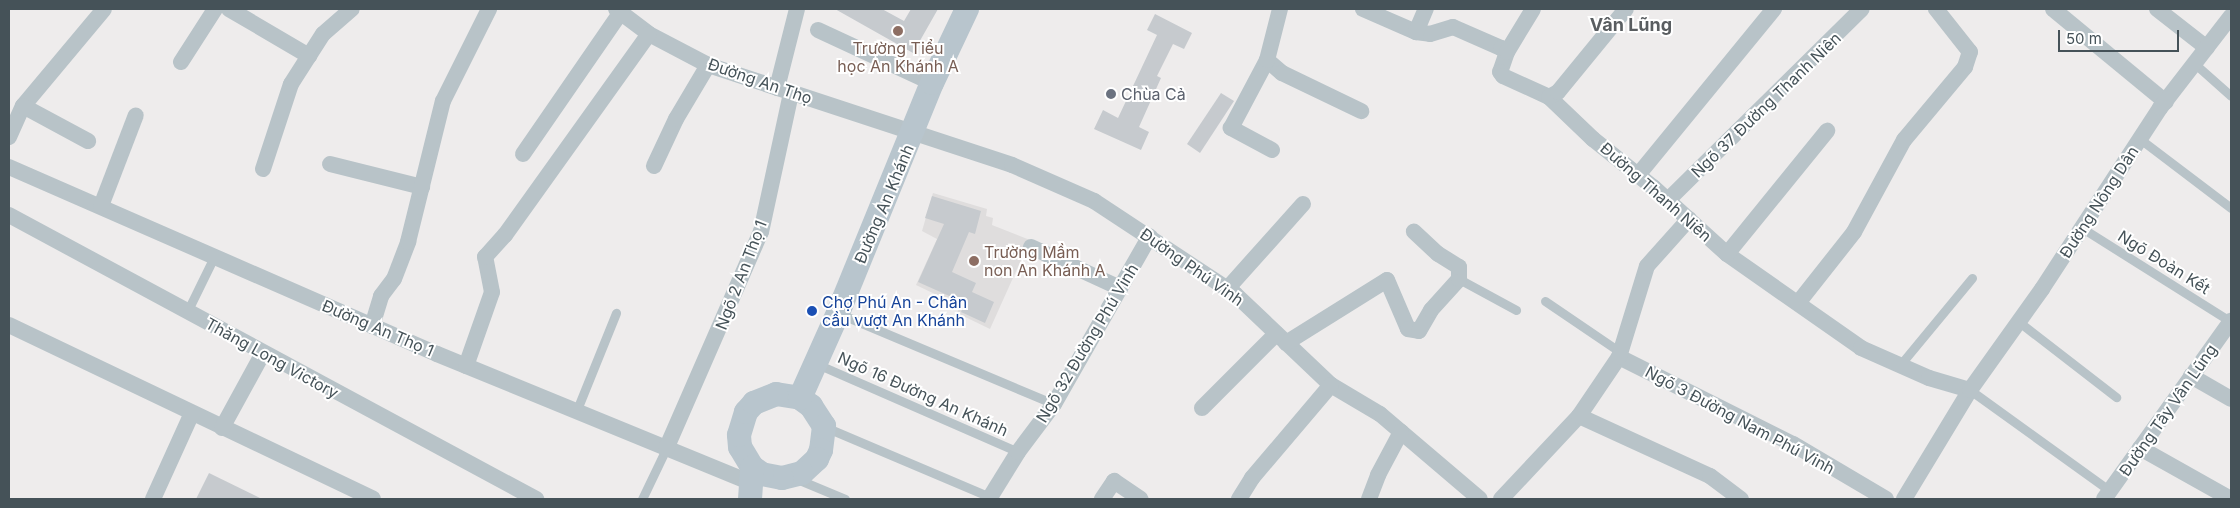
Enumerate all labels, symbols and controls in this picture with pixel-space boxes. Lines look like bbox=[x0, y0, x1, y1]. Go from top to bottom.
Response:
district label: Vân Lũng bbox=[1590, 14, 1672, 36]
scale bar bbox=[2060, 20, 2181, 52]
marker: Trường Tiểu học An Khánh A bbox=[892, 25, 904, 37]
street label: Ngõ 37 Đường Thanh Niên bbox=[1687, 28, 1845, 182]
text: 50 m bbox=[2066, 29, 2102, 48]
place label: Trường Tiểu học An Khánh A bbox=[837, 38, 959, 76]
street label: Đường An Thọ bbox=[706, 54, 814, 108]
place label: Chùa Cả bbox=[1121, 84, 1186, 104]
marker: Chùa Cả bbox=[1105, 88, 1117, 100]
street label: Đường Thanh Niên bbox=[1596, 138, 1716, 246]
street label: Đường An Khánh bbox=[850, 142, 918, 266]
street label: Đường Nông Dân bbox=[2056, 142, 2142, 262]
street label: Ngõ 2 An Thọ 1 bbox=[711, 218, 771, 332]
street label: Đường Phú Vinh bbox=[1137, 224, 1247, 310]
street label: Ngõ Đoàn Kết bbox=[2114, 226, 2214, 298]
place label: Trường Mầm non An Khánh A bbox=[984, 242, 1106, 280]
marker: Trường Mầm non An Khánh A bbox=[968, 255, 980, 267]
street label: Ngõ 32 Đường Phú Vinh bbox=[1032, 260, 1142, 426]
place label: Chợ Phú An - Chân cầu vượt An Khánh bbox=[822, 292, 967, 330]
street label: Đường An Thọ 1 bbox=[319, 296, 437, 360]
marker: Chợ Phú An - Chân cầu vượt An Khánh bbox=[806, 305, 818, 317]
street label: Thăng Long Victory bbox=[202, 314, 342, 402]
street label: Đường Tây Vân Lũng bbox=[2115, 340, 2221, 480]
street label: Ngõ 16 Đường An Khánh bbox=[835, 348, 1011, 440]
street label: Ngõ 3 Đường Nam Phú Vinh bbox=[1642, 362, 1838, 478]

